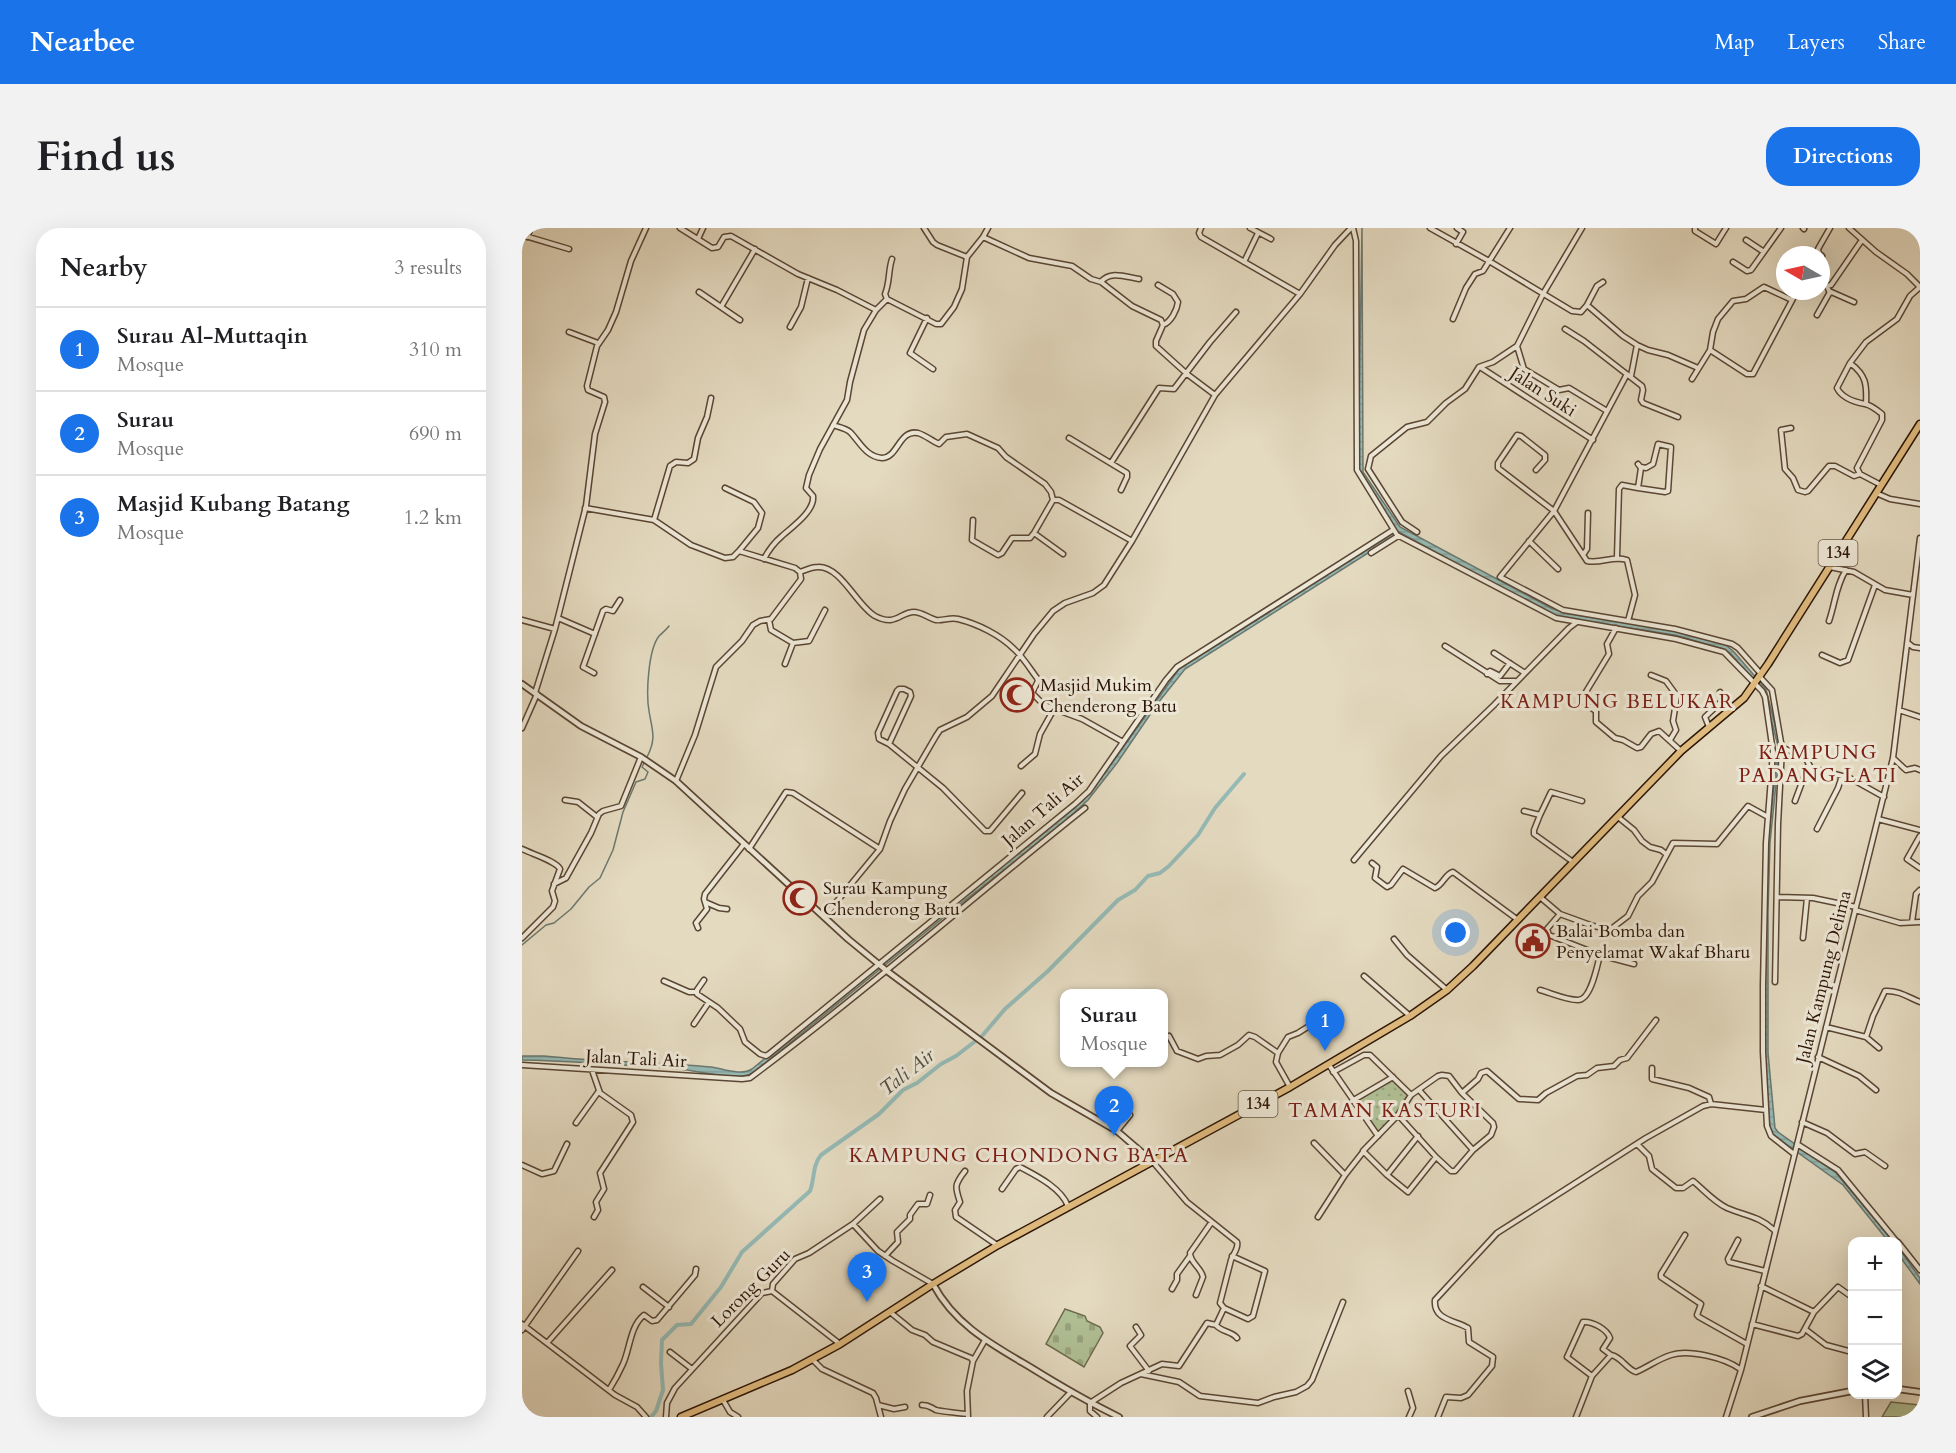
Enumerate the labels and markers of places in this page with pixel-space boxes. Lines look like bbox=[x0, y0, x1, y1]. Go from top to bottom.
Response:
place label: Masjid Mukim Chenderong Batu bbox=[1040, 673, 1177, 719]
mosque icon: Masjid Mukim Chenderong Batu bbox=[999, 677, 1035, 713]
place label: Surau Kampung Chenderong Batu bbox=[823, 876, 960, 922]
mosque icon: Surau Kampung Chenderong Batu bbox=[782, 880, 818, 916]
place label: Balai Bomba dan Penyelamat Wakaf Bharu bbox=[1556, 919, 1750, 965]
public building icon: Balai Bomba dan Penyelamat Wakaf Bharu bbox=[1515, 923, 1551, 959]
pin: 1 bbox=[1306, 1002, 1344, 1051]
pin: 2 bbox=[1094, 1086, 1134, 1136]
pin: 3 bbox=[848, 1252, 886, 1302]

